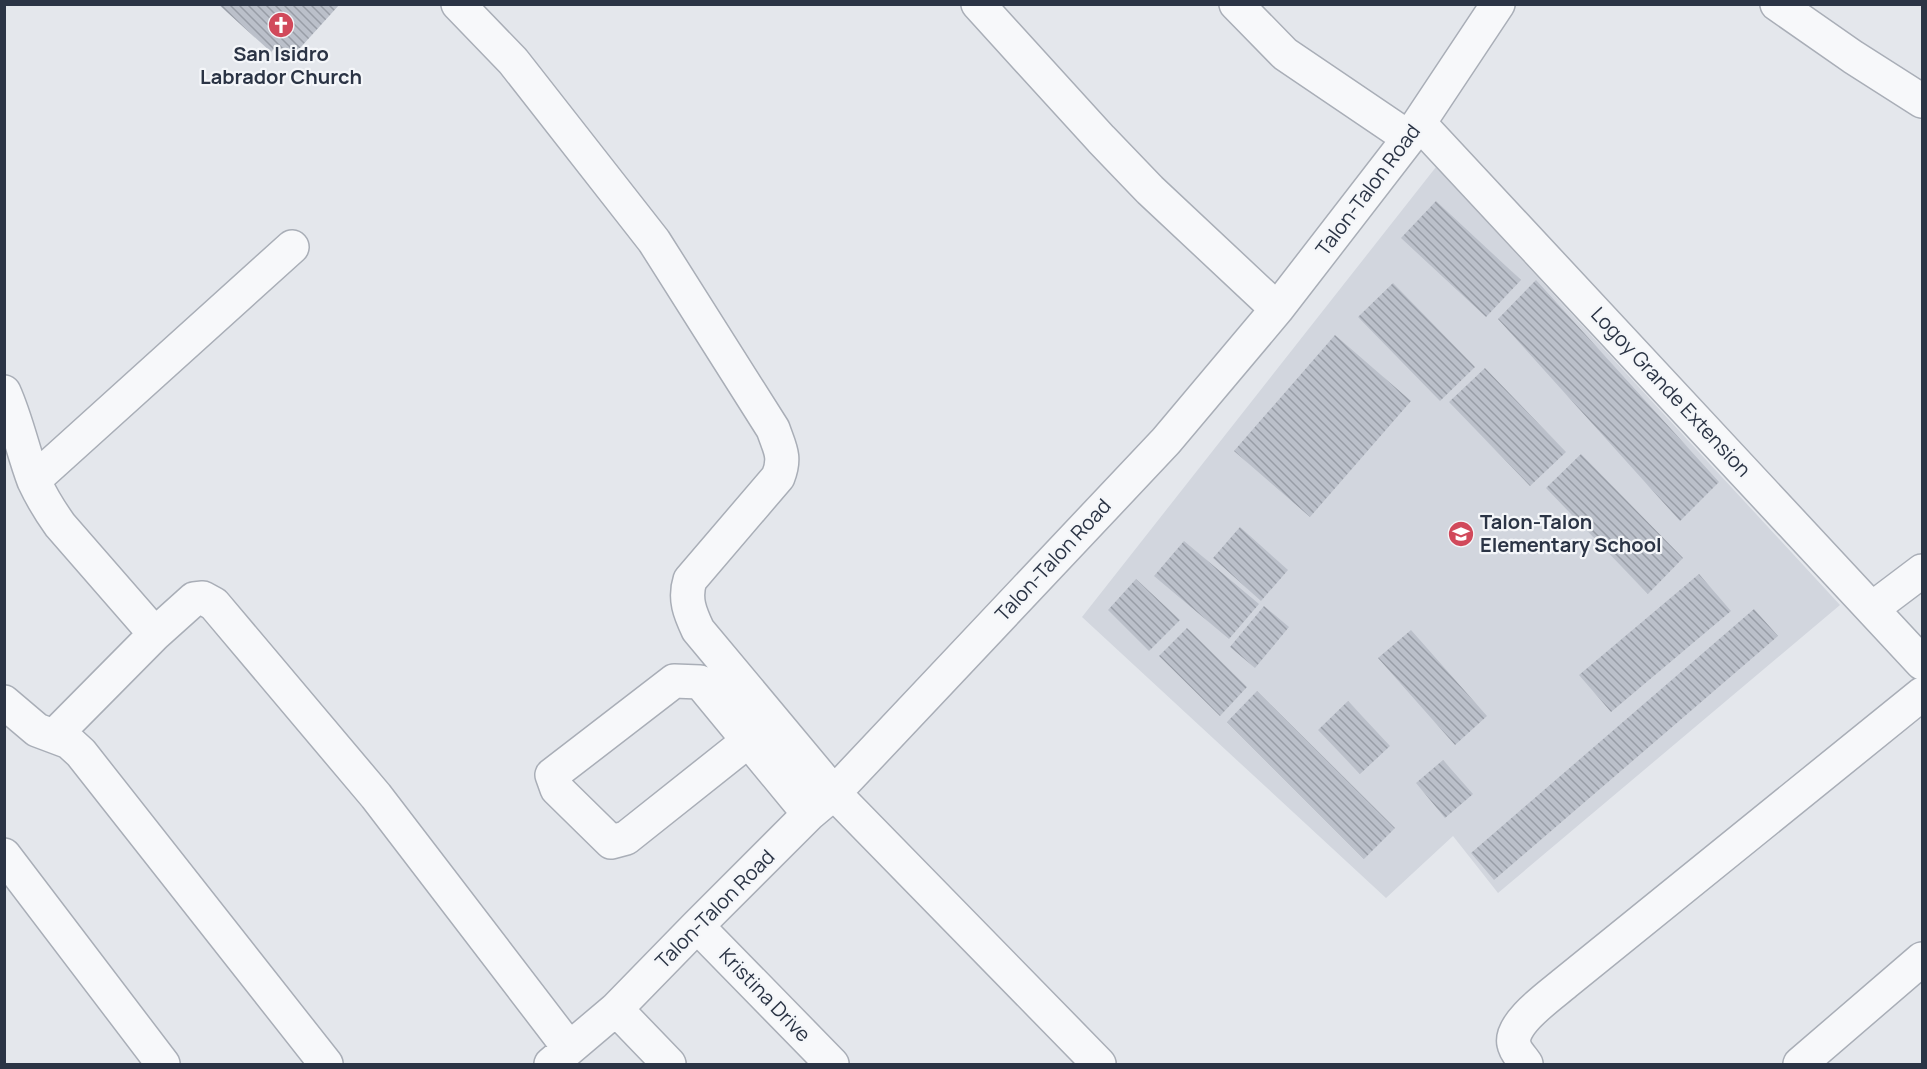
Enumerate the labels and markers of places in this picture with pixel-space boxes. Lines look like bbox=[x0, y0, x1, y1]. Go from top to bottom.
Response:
church icon: San Isidro Labrador Church bbox=[266, 10, 296, 40]
place label: San Isidro Labrador Church bbox=[200, 40, 362, 90]
place label: Talon-Talon Elementary School bbox=[1480, 508, 1662, 558]
school or university icon: Talon-Talon Elementary School bbox=[1446, 519, 1476, 549]

